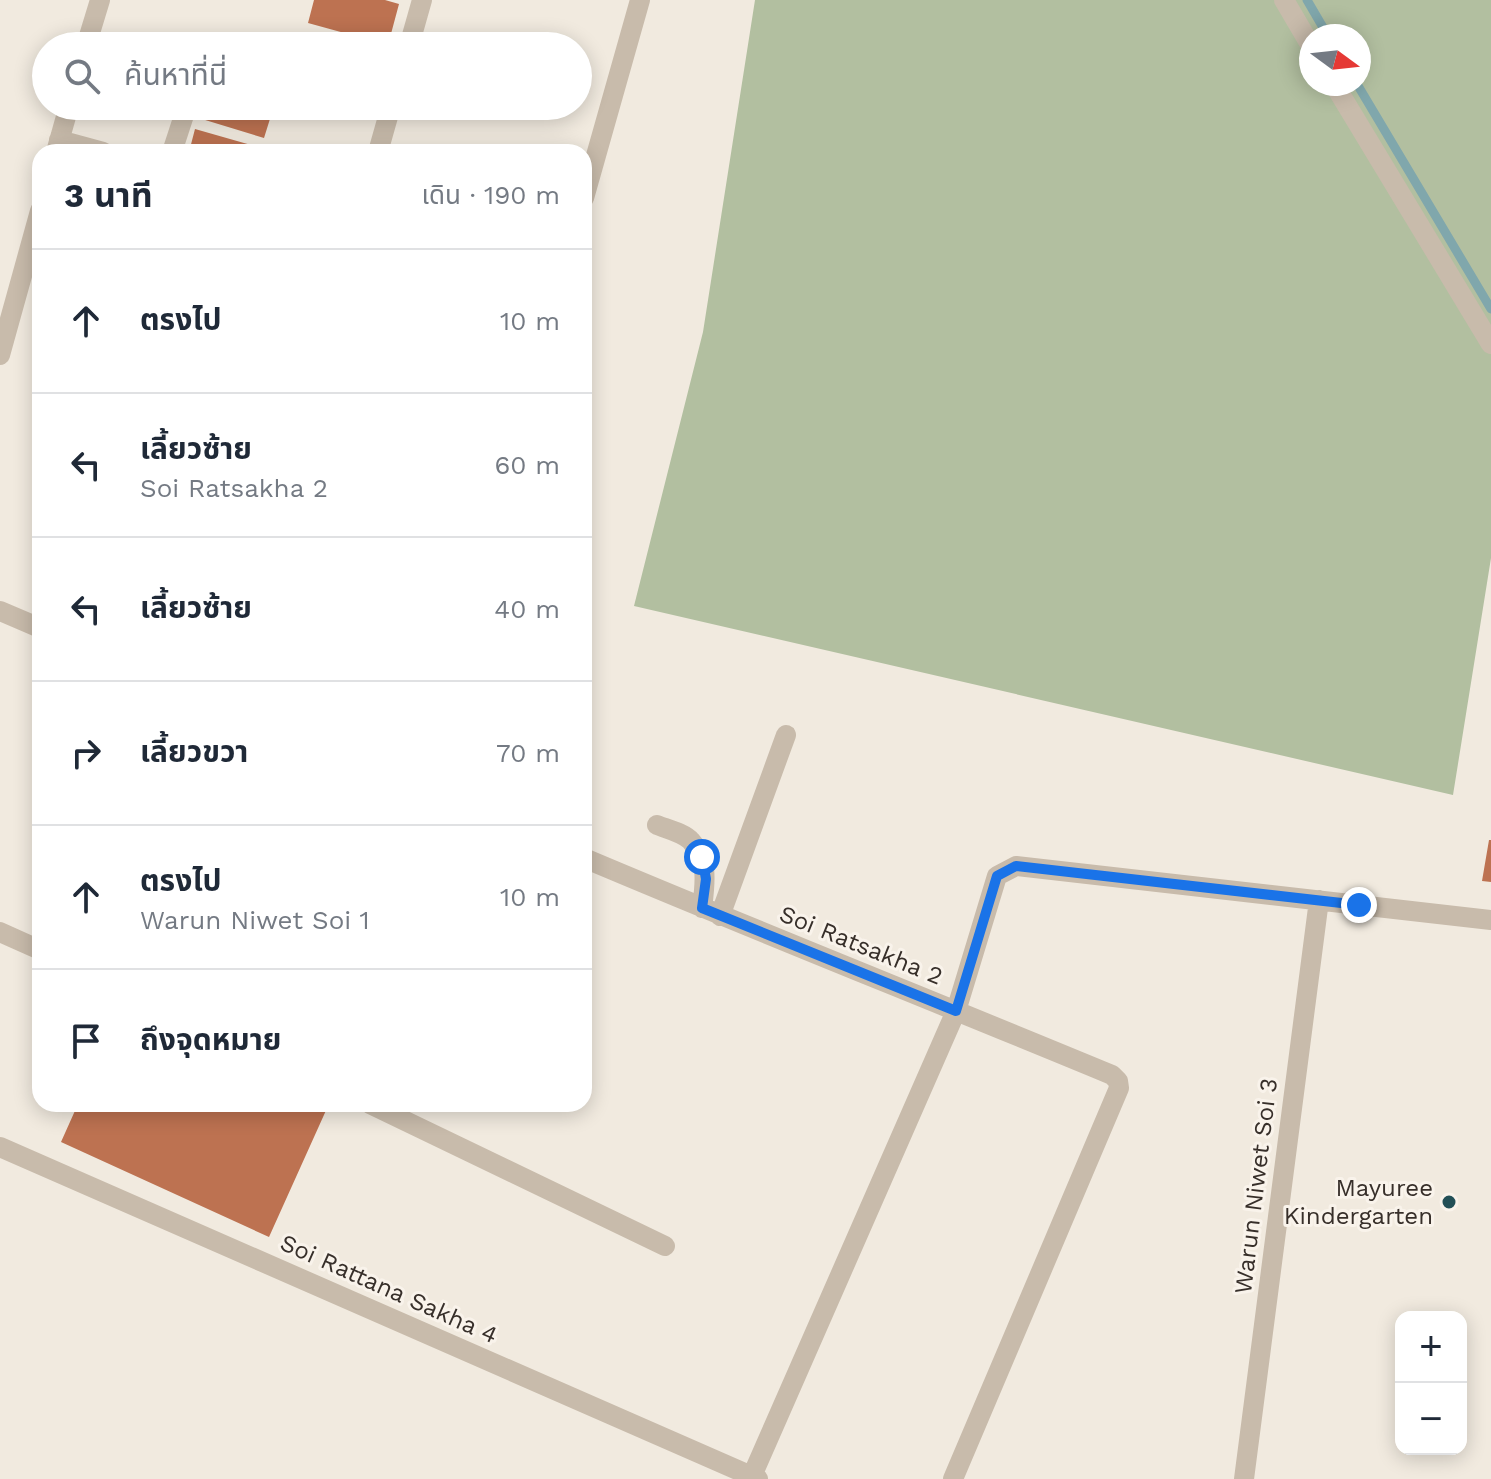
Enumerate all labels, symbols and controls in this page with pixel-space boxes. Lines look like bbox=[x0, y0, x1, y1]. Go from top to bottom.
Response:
north arrow bbox=[1299, 24, 1371, 96]
search box bbox=[32, 32, 592, 120]
icon: search bbox=[60, 54, 104, 98]
text: ค้นหาที่นี่ bbox=[124, 57, 227, 92]
text: 3 นาที bbox=[64, 175, 153, 215]
text: เดิน · 190 m bbox=[422, 180, 560, 210]
icon: ahead bbox=[64, 299, 108, 343]
text: ตรงไป bbox=[140, 302, 222, 337]
text: 10 m bbox=[500, 306, 560, 336]
text: เลี้ยวซ้าย bbox=[140, 431, 252, 466]
icon: left bbox=[64, 443, 108, 487]
text: 60 m bbox=[494, 450, 560, 480]
text: Soi Ratsakha 2 bbox=[140, 473, 328, 503]
icon: left bbox=[64, 587, 108, 631]
text: เลี้ยวซ้าย bbox=[140, 590, 252, 625]
text: 40 m bbox=[494, 594, 560, 624]
icon: right bbox=[64, 731, 108, 775]
text: เลี้ยวขวา bbox=[140, 734, 248, 769]
text: 70 m bbox=[496, 738, 560, 768]
route start bbox=[684, 839, 720, 875]
text: ตรงไป bbox=[140, 863, 222, 898]
icon: ahead bbox=[64, 875, 108, 919]
text: 10 m bbox=[500, 882, 560, 912]
route end bbox=[1341, 887, 1377, 923]
street label: Soi Ratsakha 2 bbox=[775, 900, 947, 990]
text: Warun Niwet Soi 1 bbox=[140, 905, 370, 935]
icon: arrive bbox=[64, 1019, 108, 1063]
text: ถึงจุดหมาย bbox=[140, 1022, 281, 1057]
street label: Warun Niwet Soi 3 bbox=[1229, 1077, 1283, 1295]
place label: Mayuree Kindergarten bbox=[1284, 1174, 1433, 1230]
marker: Mayuree Kindergarten bbox=[1440, 1193, 1458, 1211]
street label: Soi Rattana Sakha 4 bbox=[276, 1228, 502, 1350]
map controls bbox=[1395, 1311, 1467, 1455]
button: + bbox=[1395, 1311, 1467, 1383]
button: − bbox=[1395, 1383, 1467, 1455]

